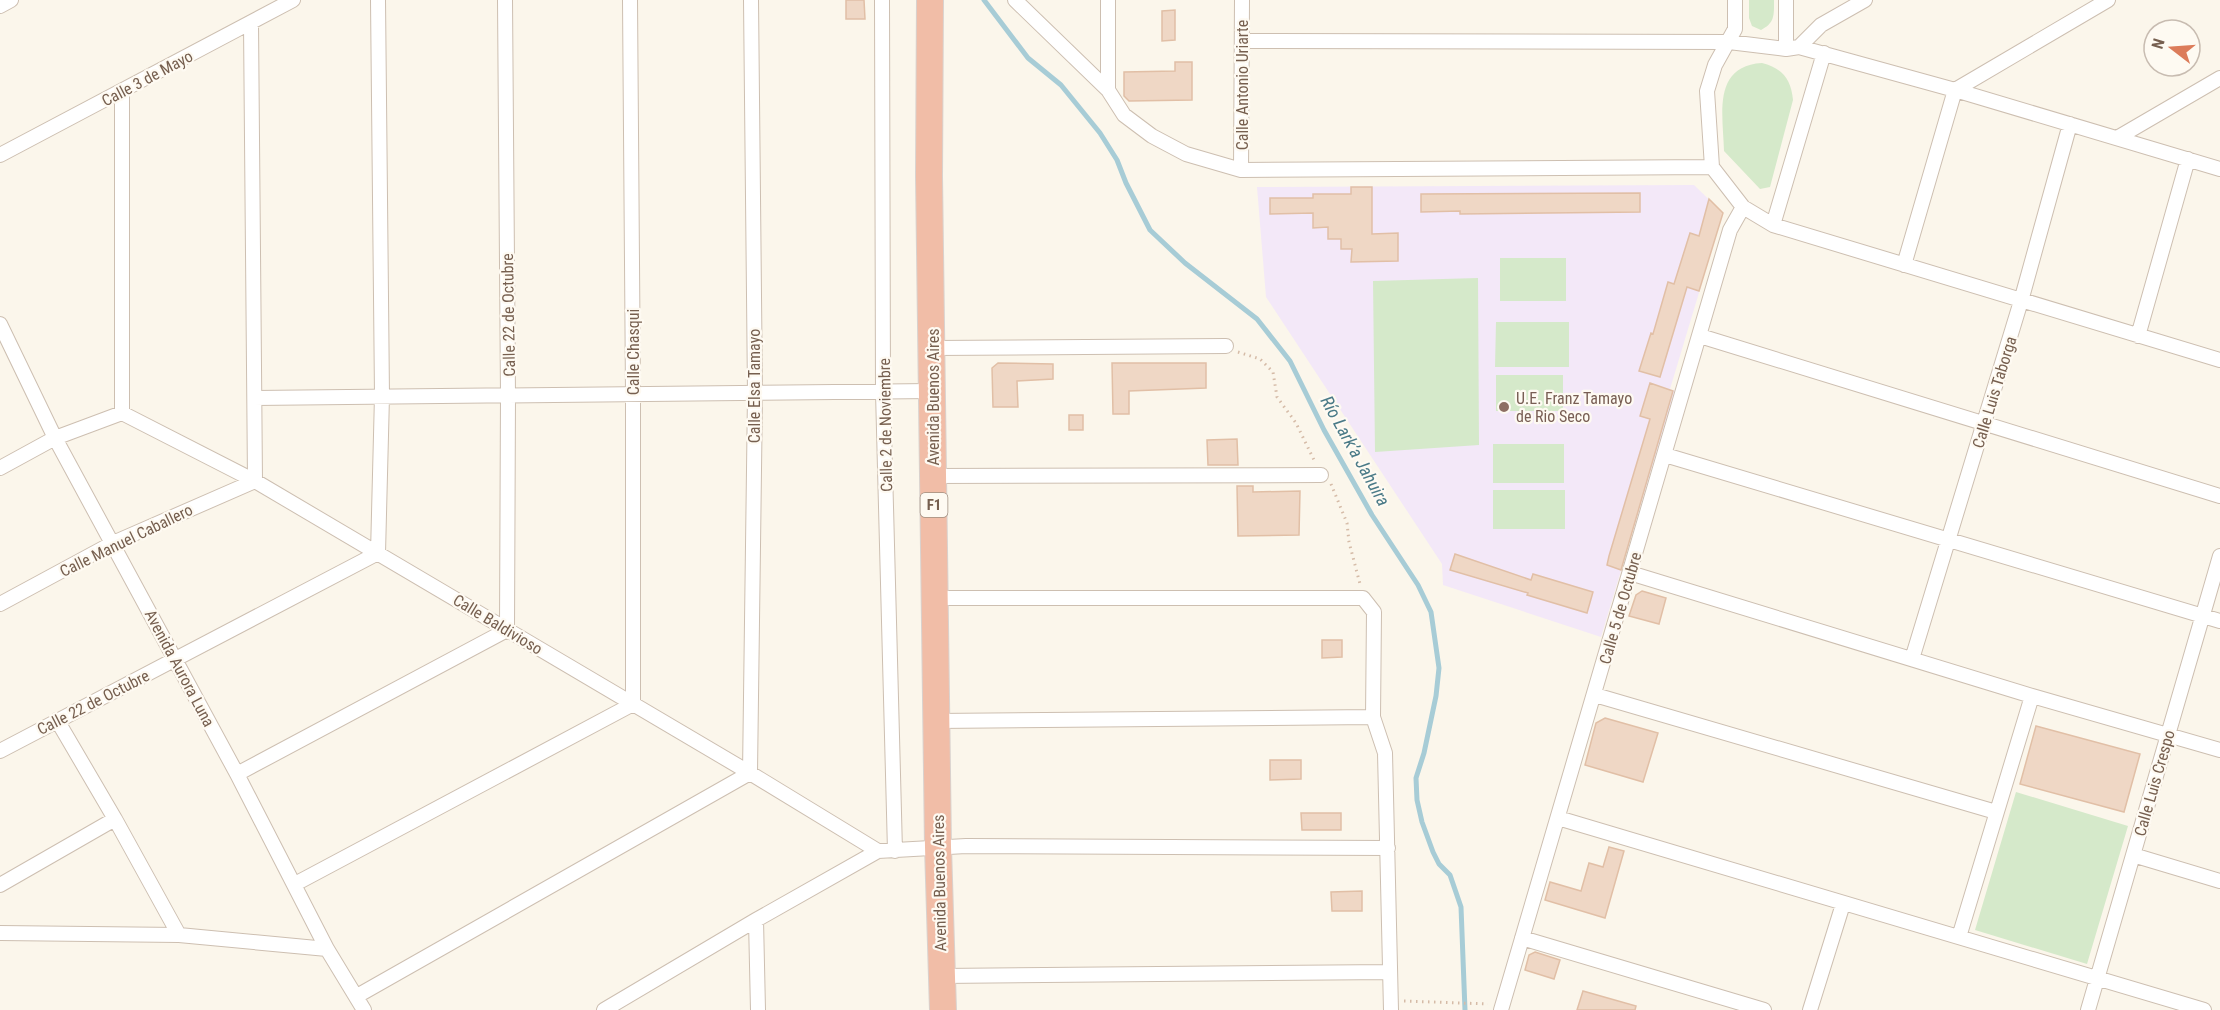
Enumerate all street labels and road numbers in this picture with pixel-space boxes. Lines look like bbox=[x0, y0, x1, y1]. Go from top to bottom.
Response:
street label: Calle Antonio Uriarte bbox=[1233, 20, 1252, 150]
street label: Calle 3 de Mayo bbox=[99, 47, 196, 110]
street label: Calle 22 de Octubre bbox=[498, 253, 519, 377]
street label: Calle Chasqui bbox=[624, 309, 643, 395]
street label: Calle Elsa Tamayo bbox=[745, 329, 764, 443]
street label: Avenida Buenos Aires bbox=[924, 329, 943, 465]
street label: Calle Luis Taborga bbox=[1968, 334, 2021, 450]
street label: Calle 2 de Noviembre bbox=[875, 358, 896, 492]
road number: F1 bbox=[920, 493, 948, 517]
street label: Calle Manuel Caballero bbox=[57, 500, 196, 581]
street label: Calle 5 de Octubre bbox=[1595, 550, 1646, 666]
street label: Calle Baldivioso bbox=[450, 590, 546, 659]
street label: Avenida Aurora Luna bbox=[141, 607, 218, 730]
street label: Calle 22 de Octubre bbox=[34, 666, 153, 739]
street label: Calle Luis Crespo bbox=[2130, 728, 2179, 838]
street label: Avenida Buenos Aires bbox=[929, 814, 950, 952]

